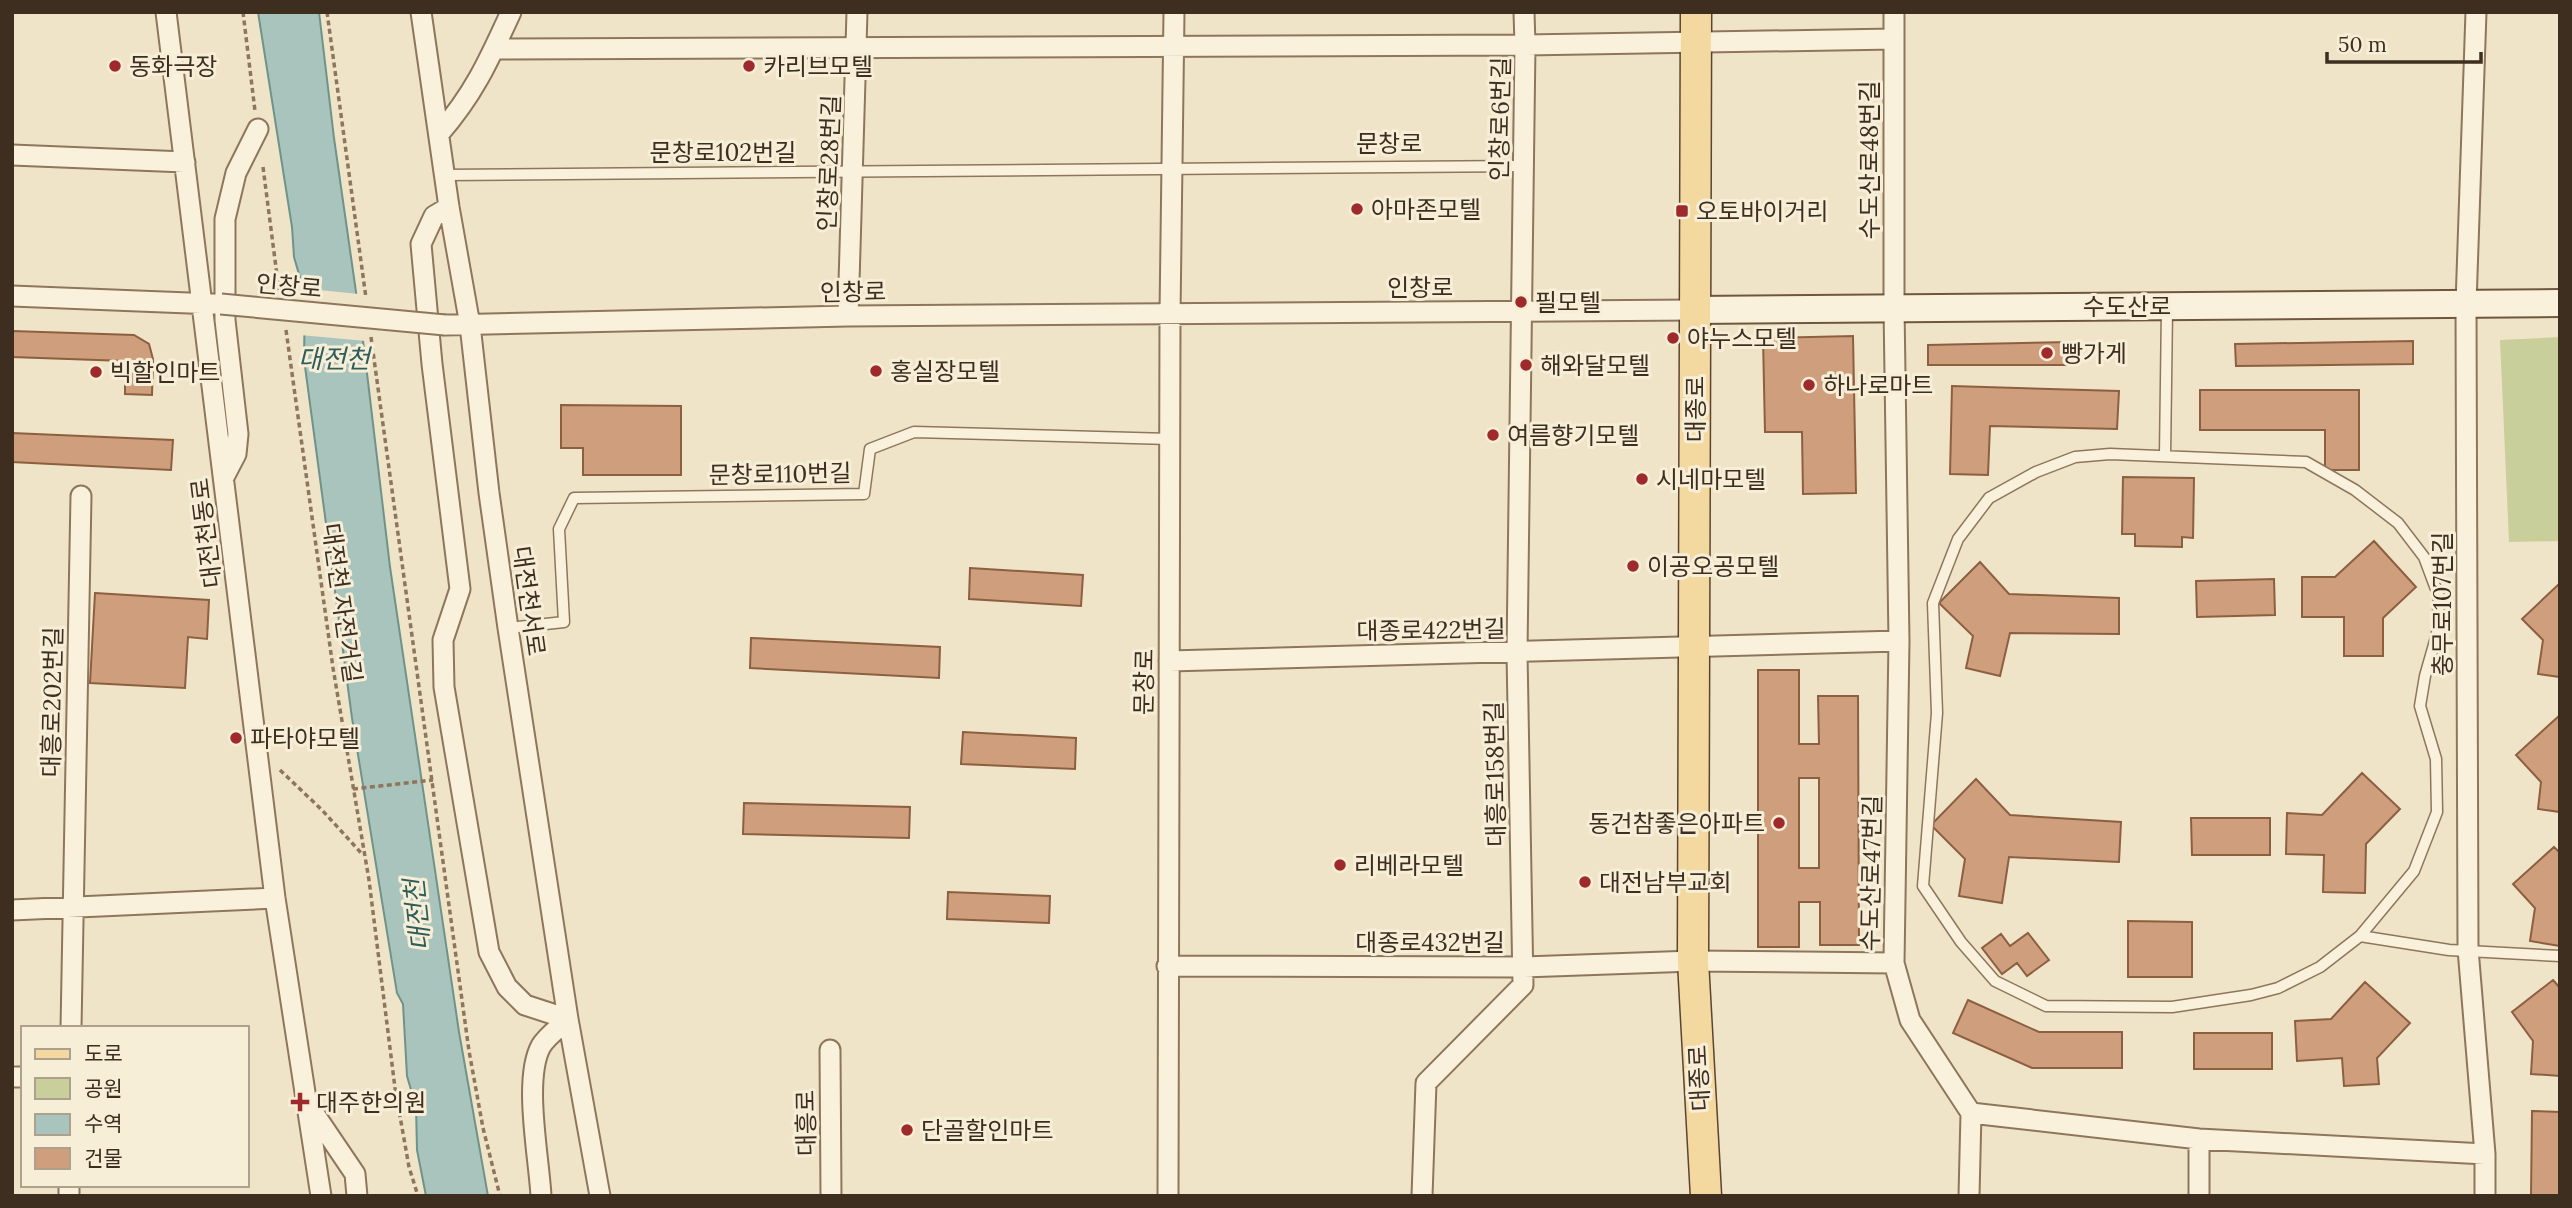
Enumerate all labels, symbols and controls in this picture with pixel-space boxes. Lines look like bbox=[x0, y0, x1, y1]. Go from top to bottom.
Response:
scale bar bbox=[2327, 21, 2481, 65]
text: 50 m bbox=[2338, 31, 2387, 58]
place label: 동화극장 bbox=[129, 51, 217, 82]
place label: 카리브모텔 bbox=[763, 51, 873, 82]
street label: 인창로6번길 bbox=[1483, 57, 1517, 181]
marker: 동화극장 bbox=[107, 58, 123, 74]
marker: 카리브모텔 bbox=[741, 58, 757, 74]
street label: 수도산로48번길 bbox=[1854, 81, 1885, 239]
street label: 인창로28번길 bbox=[811, 94, 847, 232]
street label: 문창로 bbox=[1356, 128, 1422, 159]
street label: 문창로102번길 bbox=[650, 137, 796, 168]
place label: 아마존모텔 bbox=[1371, 194, 1481, 225]
place label: 오토바이거리 bbox=[1696, 196, 1828, 227]
marker: 아마존모텔 bbox=[1349, 201, 1365, 217]
marker: 오토바이거리 bbox=[1674, 203, 1690, 219]
street label: 인창로 bbox=[255, 268, 323, 304]
street label: 인창로 bbox=[1387, 272, 1453, 303]
street label: 인창로 bbox=[820, 276, 886, 308]
place label: 필모텔 bbox=[1535, 287, 1601, 318]
street label: 수도산로 bbox=[2083, 291, 2171, 322]
marker: 필모텔 bbox=[1513, 294, 1529, 310]
place label: 야누스모텔 bbox=[1687, 323, 1797, 354]
marker: 야누스모텔 bbox=[1665, 330, 1681, 346]
place label: 빵가게 bbox=[2061, 338, 2127, 369]
water label: 대전천 bbox=[298, 342, 373, 375]
marker: 빵가게 bbox=[2039, 345, 2055, 361]
place label: 해와달모텔 bbox=[1540, 350, 1650, 381]
place label: 홍실장모텔 bbox=[890, 356, 1000, 387]
place label: 빅할인마트 bbox=[110, 357, 220, 388]
marker: 해와달모텔 bbox=[1518, 357, 1534, 373]
marker: 홍실장모텔 bbox=[868, 363, 884, 379]
marker: 빅할인마트 bbox=[88, 364, 104, 380]
place label: 하나로마트 bbox=[1823, 370, 1933, 401]
street label: 대종로 bbox=[1680, 376, 1711, 442]
marker: 하나로마트 bbox=[1801, 377, 1817, 393]
place label: 여름향기모텔 bbox=[1507, 420, 1639, 451]
marker: 여름향기모텔 bbox=[1485, 427, 1501, 443]
street label: 문창로110번길 bbox=[708, 457, 852, 491]
place label: 시네마모텔 bbox=[1656, 464, 1766, 495]
marker: 시네마모텔 bbox=[1634, 471, 1650, 487]
street label: 대전천동로 bbox=[184, 476, 228, 590]
street label: 대전천 자전거길 bbox=[315, 521, 369, 685]
street label: 충무로107번길 bbox=[2427, 532, 2458, 676]
street label: 대전천서로 bbox=[506, 544, 552, 658]
place label: 이공오공모텔 bbox=[1647, 551, 1779, 582]
marker: 이공오공모텔 bbox=[1625, 558, 1641, 574]
street label: 대종로422번길 bbox=[1356, 613, 1506, 647]
street label: 대흥로202번길 bbox=[35, 626, 69, 778]
street label: 문창로 bbox=[1128, 649, 1160, 715]
street label: 대흥로158번길 bbox=[1478, 701, 1512, 847]
place label: 파타야모텔 bbox=[250, 723, 360, 754]
marker: 파타야모텔 bbox=[228, 730, 244, 746]
street label: 수도산로47번길 bbox=[1854, 794, 1888, 952]
place label: 동건참좋은아파트 bbox=[1588, 808, 1765, 839]
marker: 동건참좋은아파트 bbox=[1771, 815, 1787, 831]
place label: 리베라모텔 bbox=[1354, 850, 1464, 881]
marker: 리베라모텔 bbox=[1332, 857, 1348, 873]
place label: 대전남부교회 bbox=[1599, 867, 1731, 898]
marker: 대전남부교회 bbox=[1577, 874, 1593, 890]
water label: 대전천 bbox=[397, 875, 437, 952]
street label: 대종로432번길 bbox=[1355, 927, 1505, 958]
legend bbox=[21, 1026, 248, 1187]
text: 도로 bbox=[84, 1040, 123, 1067]
street label: 대종로 bbox=[1682, 1044, 1716, 1112]
text: 공원 bbox=[84, 1075, 123, 1102]
place label: 대주한의원 bbox=[316, 1087, 426, 1118]
street label: 대흥로 bbox=[790, 1090, 822, 1156]
marker: 대주한의원 bbox=[290, 1092, 310, 1112]
text: 수역 bbox=[84, 1110, 123, 1137]
place label: 단골할인마트 bbox=[921, 1115, 1053, 1146]
marker: 단골할인마트 bbox=[899, 1122, 915, 1138]
text: 건물 bbox=[84, 1145, 123, 1172]

